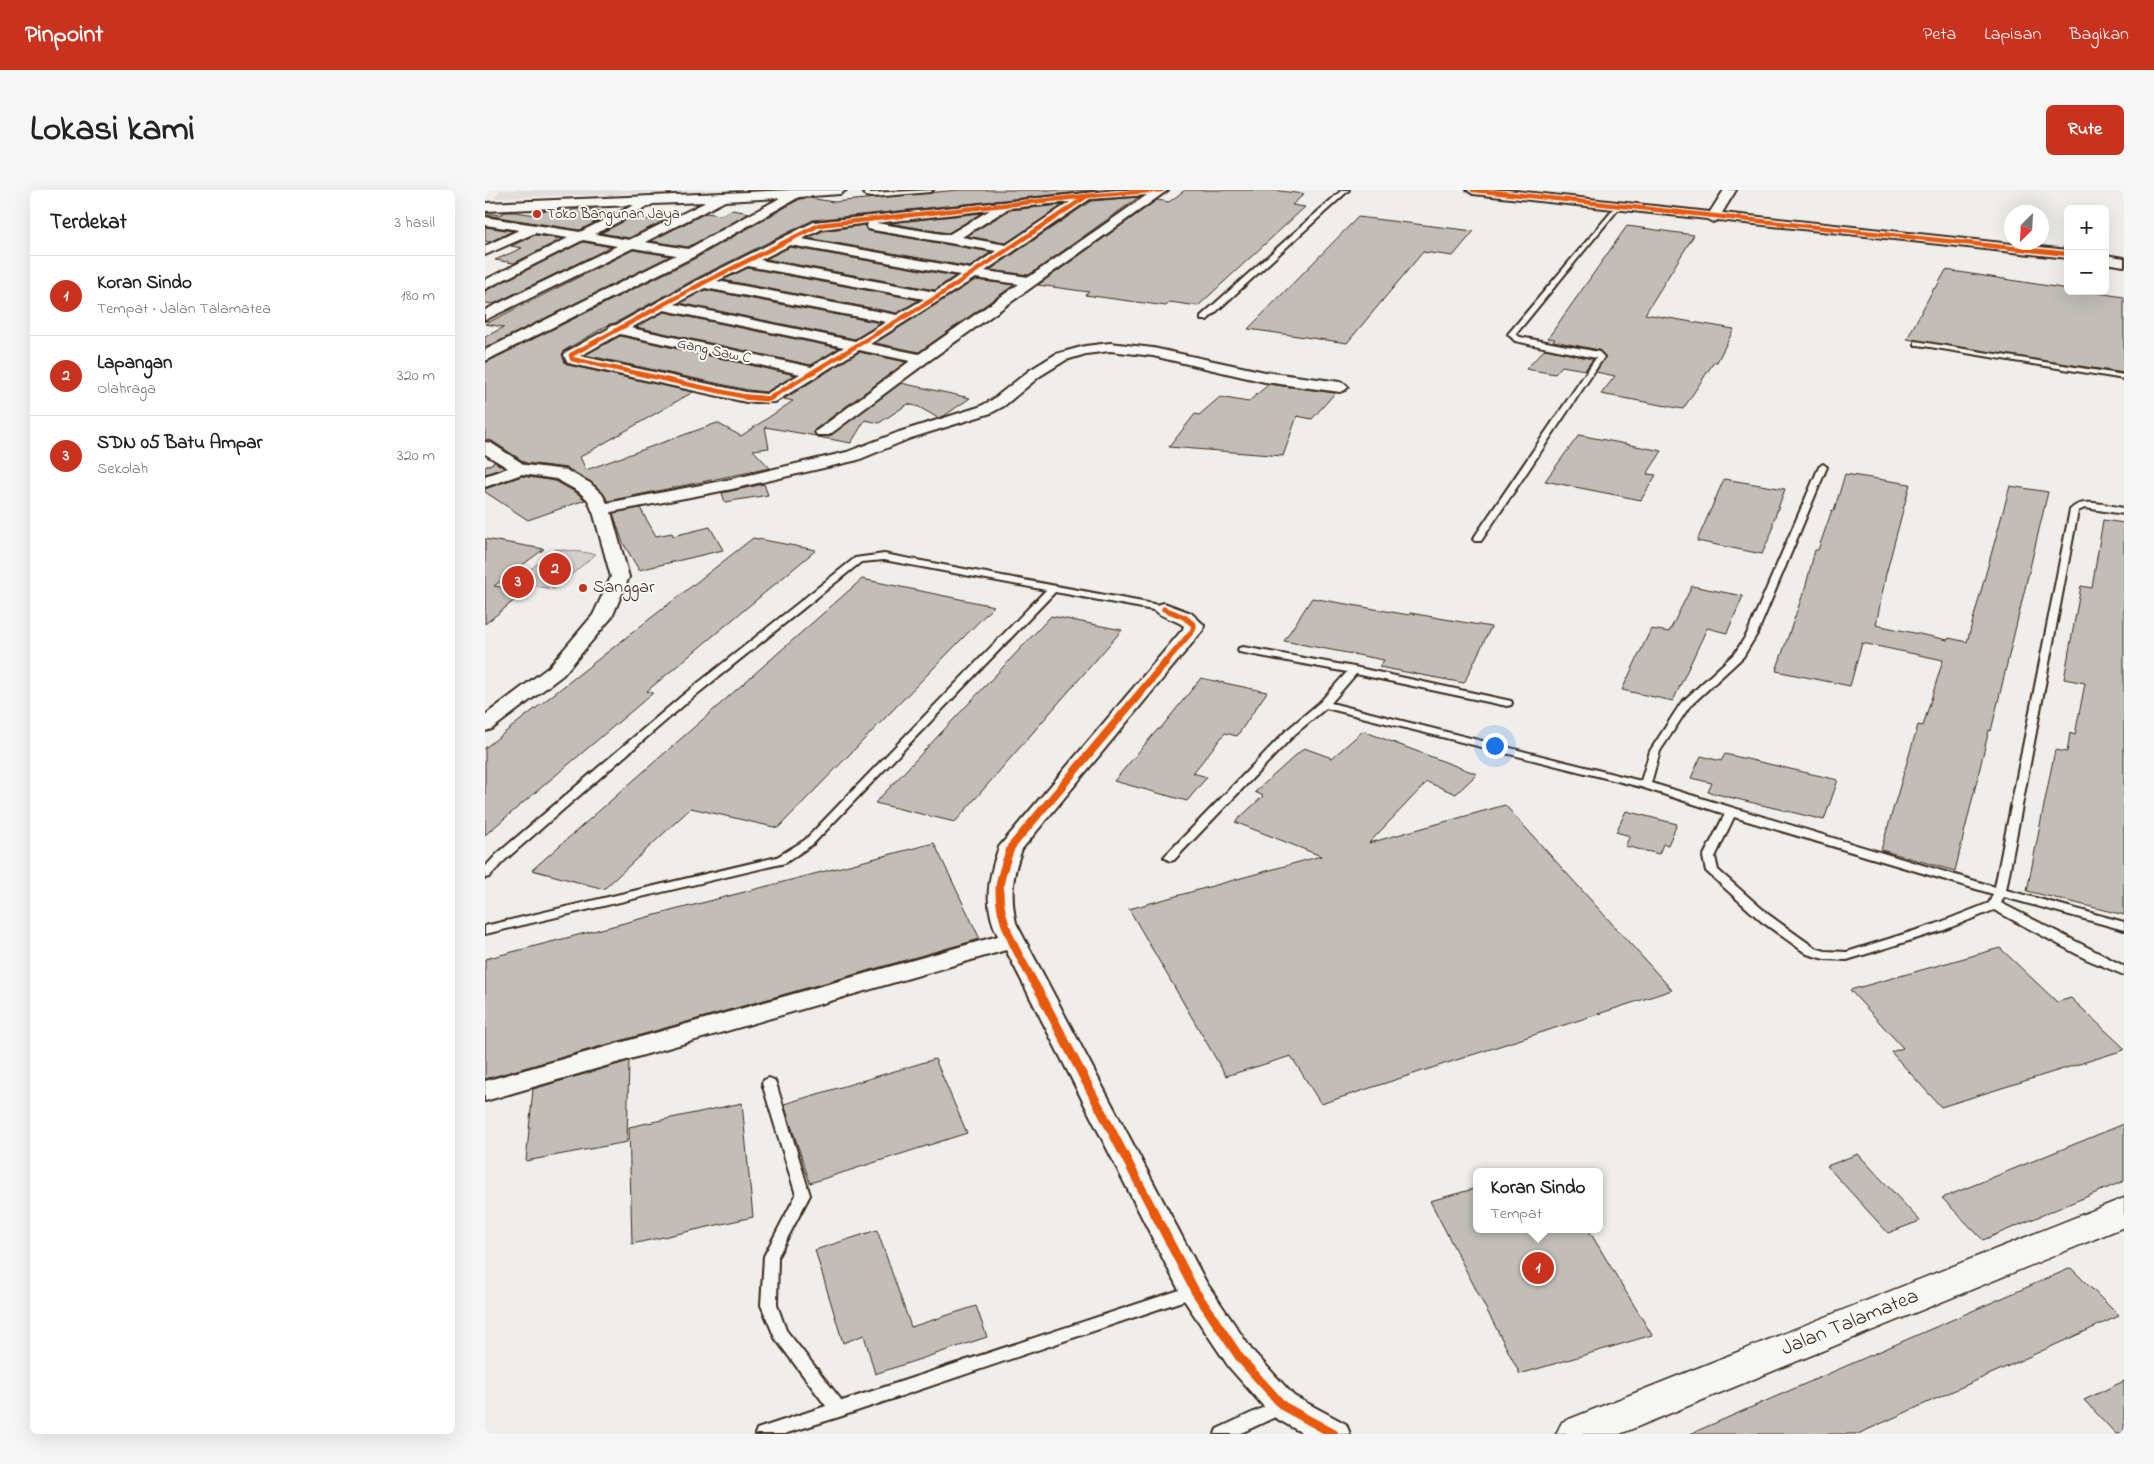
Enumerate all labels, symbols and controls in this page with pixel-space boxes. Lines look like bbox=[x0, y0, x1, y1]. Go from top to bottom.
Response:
text: Pinpoint bbox=[25, 18, 103, 53]
text: Peta bbox=[1923, 22, 1956, 48]
text: Lapisan bbox=[1984, 22, 2041, 48]
text: Bagikan bbox=[2069, 22, 2129, 48]
text: Lokasi kami bbox=[30, 105, 195, 156]
button: Rute bbox=[2046, 105, 2124, 155]
place label: Toko Bangunan Jaya bbox=[547, 203, 680, 226]
north arrow bbox=[2004, 205, 2049, 250]
map controls bbox=[2064, 205, 2109, 295]
button: + bbox=[2064, 205, 2109, 250]
text: Terdekat bbox=[50, 208, 127, 238]
marker: Toko Bangunan Jaya bbox=[531, 208, 543, 220]
text: 3 hasil bbox=[394, 211, 435, 235]
button: − bbox=[2064, 250, 2109, 295]
text: Koran Sindo bbox=[97, 270, 192, 297]
text: 1 bbox=[63, 284, 69, 308]
text: 180 m bbox=[401, 284, 435, 308]
text: Tempat · Jalan Talamatea bbox=[97, 297, 271, 321]
street label: Gang Saw C bbox=[675, 332, 753, 371]
text: Lapangan bbox=[97, 350, 172, 377]
text: 2 bbox=[62, 364, 70, 388]
text: 320 m bbox=[397, 364, 435, 388]
text: Olahraga bbox=[97, 377, 156, 401]
text: SDN 05 Batu Ampar bbox=[97, 430, 262, 457]
text: 3 bbox=[63, 444, 69, 468]
text: 320 m bbox=[397, 444, 435, 468]
text: Sekolah bbox=[97, 457, 148, 481]
pin: 2 bbox=[539, 550, 571, 588]
pin: 3 bbox=[502, 563, 534, 601]
place label: Sanggar bbox=[593, 575, 655, 602]
marker: Sanggar bbox=[577, 582, 589, 594]
your location bbox=[1482, 733, 1508, 759]
popup bbox=[1473, 1168, 1603, 1233]
text: Koran Sindo bbox=[1491, 1175, 1585, 1202]
text: Tempat bbox=[1491, 1202, 1542, 1226]
pin: 1 bbox=[1522, 1249, 1554, 1287]
street label: Jalan Talamatea bbox=[1777, 1282, 1923, 1364]

